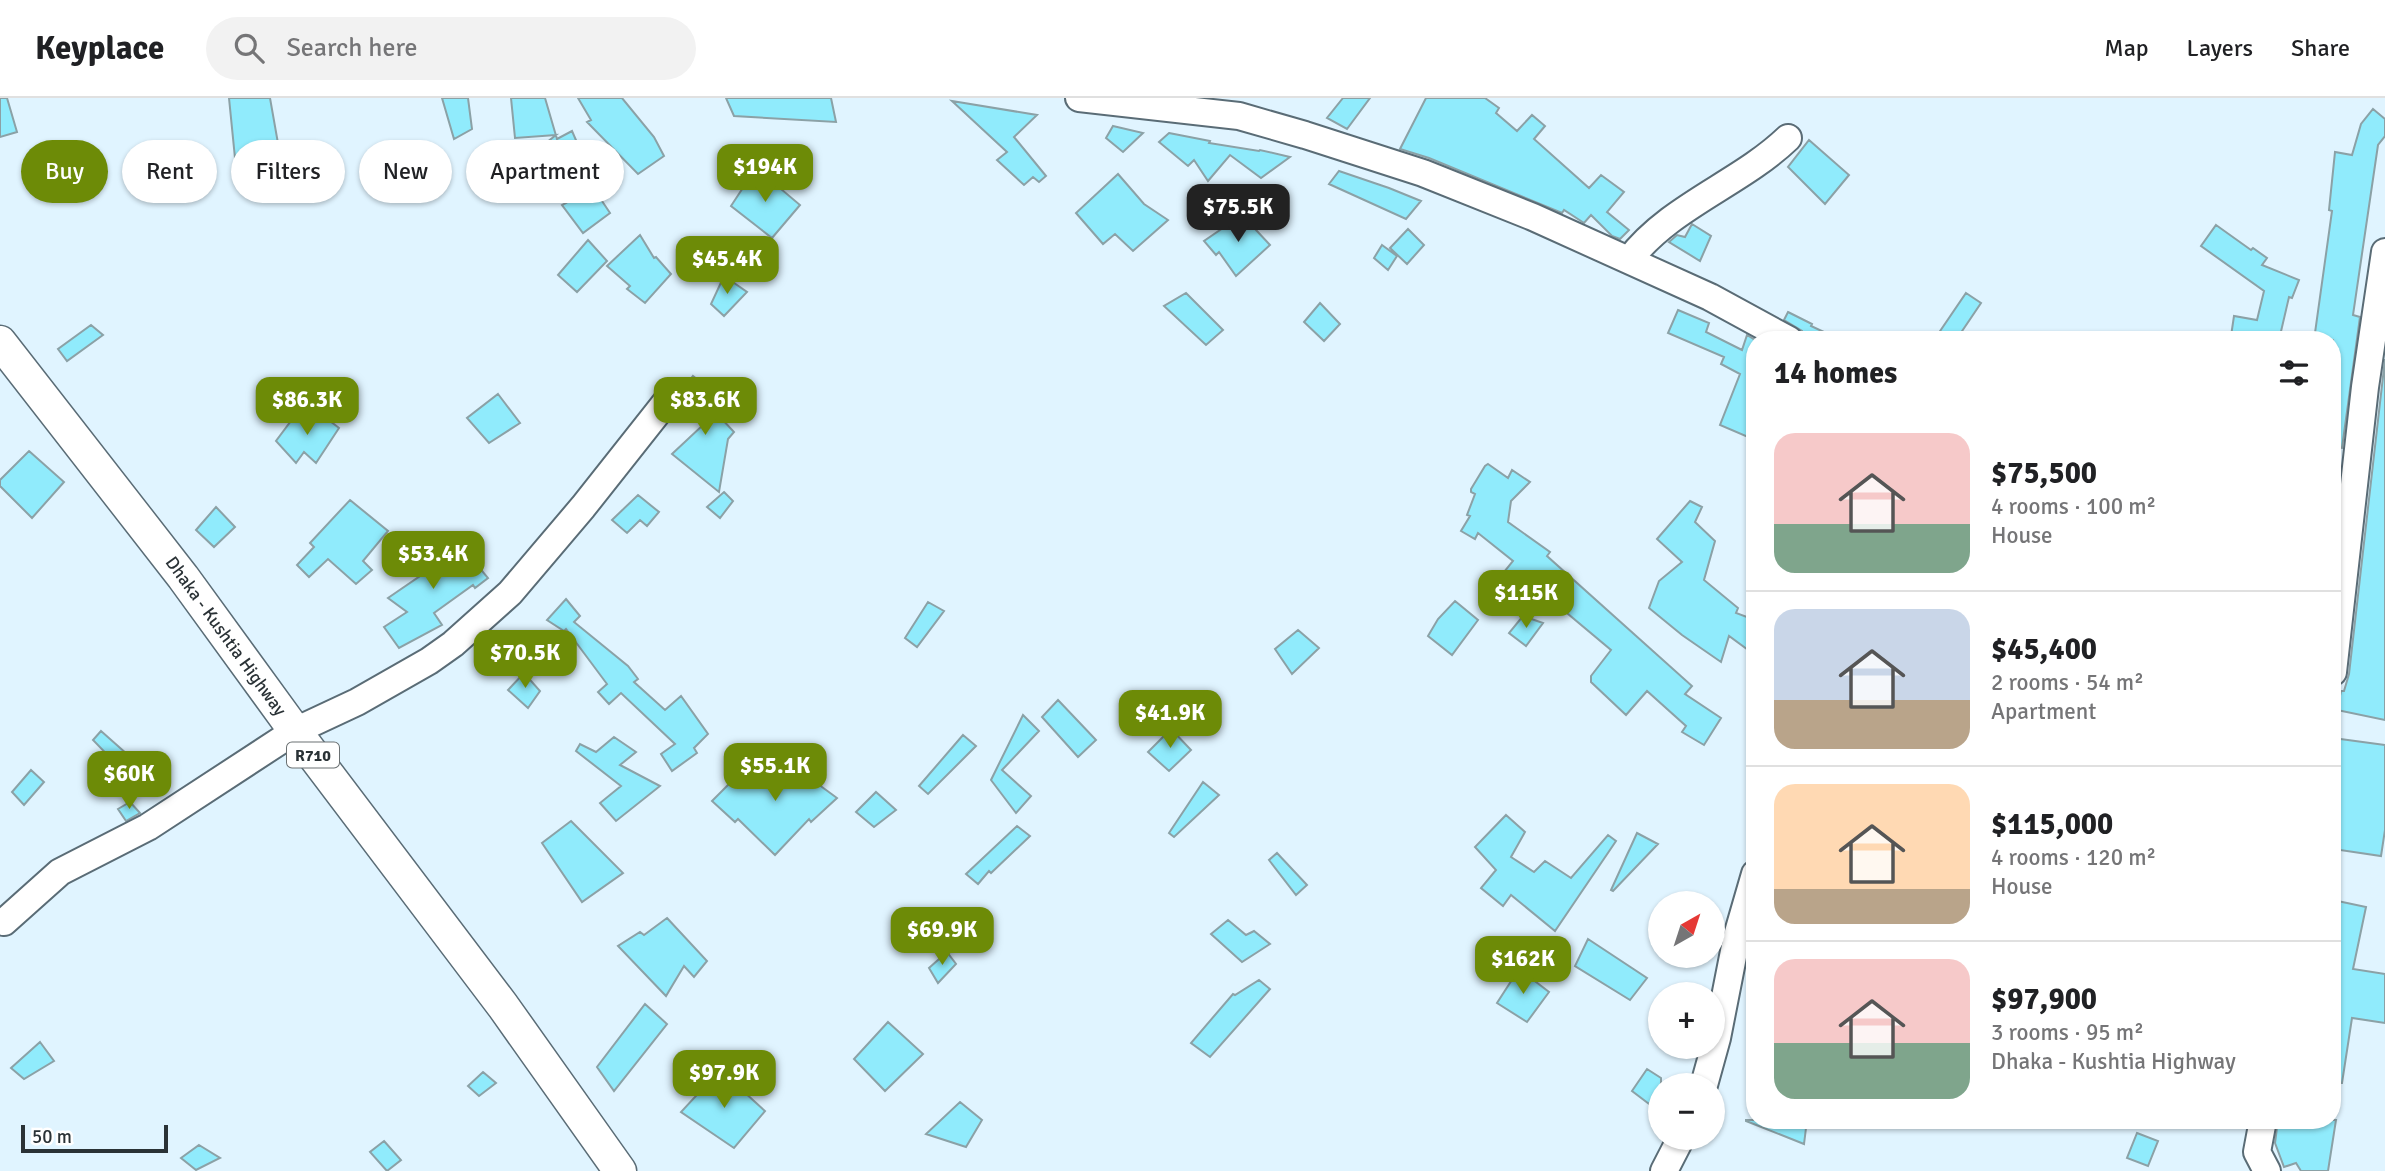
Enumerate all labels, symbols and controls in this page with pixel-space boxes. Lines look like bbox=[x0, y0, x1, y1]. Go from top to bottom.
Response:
search box bbox=[206, 17, 696, 80]
text: Keyplace bbox=[35, 28, 164, 69]
icon: search bbox=[230, 29, 268, 67]
text: Search here bbox=[286, 32, 418, 64]
text: Map bbox=[2104, 33, 2149, 63]
text: Layers bbox=[2187, 33, 2253, 63]
text: Share bbox=[2291, 33, 2350, 63]
chip: Buy bbox=[21, 140, 108, 203]
chip: Rent bbox=[122, 140, 217, 203]
chip: Filters bbox=[231, 140, 345, 203]
chip: New bbox=[359, 140, 452, 203]
chip: Apartment bbox=[466, 140, 624, 203]
pin: $194K bbox=[716, 144, 814, 204]
text: $194K bbox=[733, 152, 797, 181]
pin: $75.5K bbox=[1181, 184, 1295, 244]
text: $75.5K bbox=[1203, 192, 1273, 221]
pin: $45.4K bbox=[670, 236, 784, 296]
text: $45.4K bbox=[692, 244, 762, 273]
icon: filters bbox=[2275, 354, 2313, 392]
text: 14 homes bbox=[1774, 355, 1897, 392]
pin: $86.3K bbox=[250, 378, 364, 437]
pin: $83.6K bbox=[648, 378, 762, 437]
text: $86.3K bbox=[272, 385, 342, 414]
text: $83.6K bbox=[670, 385, 740, 414]
text: $75,500 bbox=[1991, 455, 2097, 492]
icon: home bbox=[1830, 461, 1914, 545]
text: 4 rooms · 100 m² bbox=[1991, 492, 2156, 521]
text: House bbox=[1991, 521, 2053, 550]
pin: $53.4K bbox=[376, 532, 490, 591]
text: $53.4K bbox=[398, 539, 468, 568]
street label: Dhaka - Kushtia Highway bbox=[161, 552, 292, 720]
pin: $115K bbox=[1477, 570, 1575, 630]
text: $115K bbox=[1494, 578, 1558, 607]
pin: $70.5K bbox=[468, 630, 582, 690]
text: $45,400 bbox=[1991, 631, 2097, 668]
icon: home bbox=[1830, 637, 1914, 721]
text: $70.5K bbox=[490, 638, 560, 667]
text: 2 rooms · 54 m² bbox=[1991, 668, 2144, 697]
pin: $41.9K bbox=[1113, 690, 1227, 750]
text: Apartment bbox=[1991, 697, 2096, 726]
text: $41.9K bbox=[1135, 698, 1205, 727]
road number: R710 bbox=[287, 742, 339, 768]
pin: $55.1K bbox=[718, 744, 832, 803]
text: $55.1K bbox=[740, 751, 810, 780]
pin: $60K bbox=[88, 752, 170, 811]
text: $60K bbox=[103, 759, 155, 788]
text: $115,000 bbox=[1991, 806, 2113, 843]
icon: home bbox=[1830, 812, 1914, 896]
text: 4 rooms · 120 m² bbox=[1991, 843, 2156, 872]
text: House bbox=[1991, 872, 2053, 901]
north arrow bbox=[1648, 891, 1726, 968]
map controls bbox=[1648, 891, 1725, 1150]
pin: $69.9K bbox=[885, 908, 999, 967]
text: $69.9K bbox=[907, 915, 977, 944]
pin: $162K bbox=[1474, 936, 1572, 996]
text: $162K bbox=[1491, 944, 1555, 973]
text: $97,900 bbox=[1991, 981, 2097, 1018]
button: + bbox=[1648, 982, 1725, 1059]
icon: home bbox=[1830, 987, 1914, 1071]
text: 3 rooms · 95 m² bbox=[1991, 1018, 2144, 1047]
text: Dhaka - Kushtia Highway bbox=[1991, 1047, 2236, 1076]
pin: $97.9K bbox=[667, 1051, 781, 1110]
text: $97.9K bbox=[689, 1058, 759, 1087]
button: − bbox=[1648, 1073, 1725, 1150]
scale bar bbox=[21, 1122, 168, 1154]
text: 50 m bbox=[32, 1125, 72, 1149]

